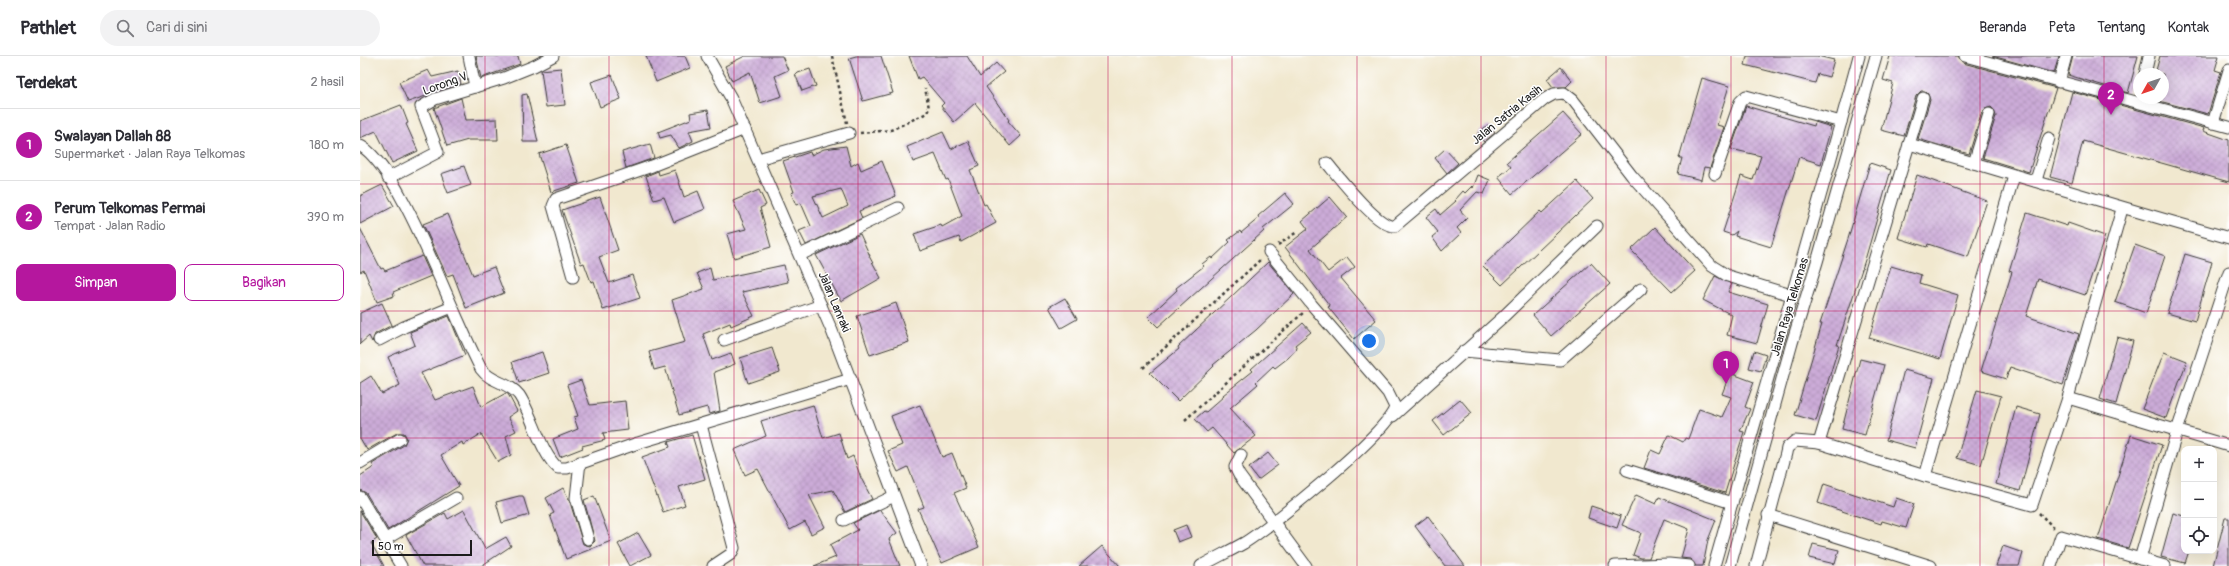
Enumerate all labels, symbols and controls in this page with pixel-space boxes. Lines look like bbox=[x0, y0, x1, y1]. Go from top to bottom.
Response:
search box bbox=[100, 10, 380, 46]
text: Pathlet bbox=[20, 16, 76, 40]
icon: search bbox=[114, 17, 136, 39]
text: Cari di sini bbox=[146, 18, 207, 37]
text: Beranda bbox=[1979, 19, 2027, 36]
text: Peta bbox=[2049, 19, 2075, 36]
text: Tentang bbox=[2097, 19, 2145, 36]
text: Kontak bbox=[2167, 19, 2209, 36]
north arrow bbox=[2133, 68, 2169, 104]
street label: Lorong V bbox=[421, 69, 469, 99]
text: Terdekat bbox=[16, 72, 77, 93]
text: 2 hasil bbox=[311, 74, 344, 90]
street label: Jalan Satria Kasih bbox=[1469, 82, 1546, 148]
pin: 2 bbox=[2098, 82, 2124, 115]
text: Swalayan Dallah 88 bbox=[54, 127, 171, 146]
text: 1 bbox=[26, 137, 32, 153]
text: 180 m bbox=[309, 137, 344, 153]
text: Supermarket · Jalan Raya Telkomas bbox=[54, 146, 245, 162]
text: Perum Telkomas Permai bbox=[54, 199, 205, 218]
text: 2 bbox=[25, 209, 33, 225]
text: 390 m bbox=[307, 209, 344, 225]
text: Tempat · Jalan Radio bbox=[54, 218, 166, 234]
street label: Jalan Raya Telkomas bbox=[1768, 255, 1812, 358]
button: Simpan bbox=[16, 264, 176, 301]
button: Bagikan bbox=[184, 264, 344, 301]
street label: Jalan Lanraki bbox=[814, 269, 854, 335]
your location bbox=[1359, 331, 1379, 351]
pin: 1 bbox=[1713, 351, 1739, 384]
map controls bbox=[2181, 446, 2217, 554]
button: + bbox=[2181, 446, 2217, 482]
button: − bbox=[2181, 482, 2217, 518]
button: locate bbox=[2181, 518, 2217, 554]
scale bar bbox=[372, 538, 472, 557]
text: 50 m bbox=[378, 540, 404, 553]

